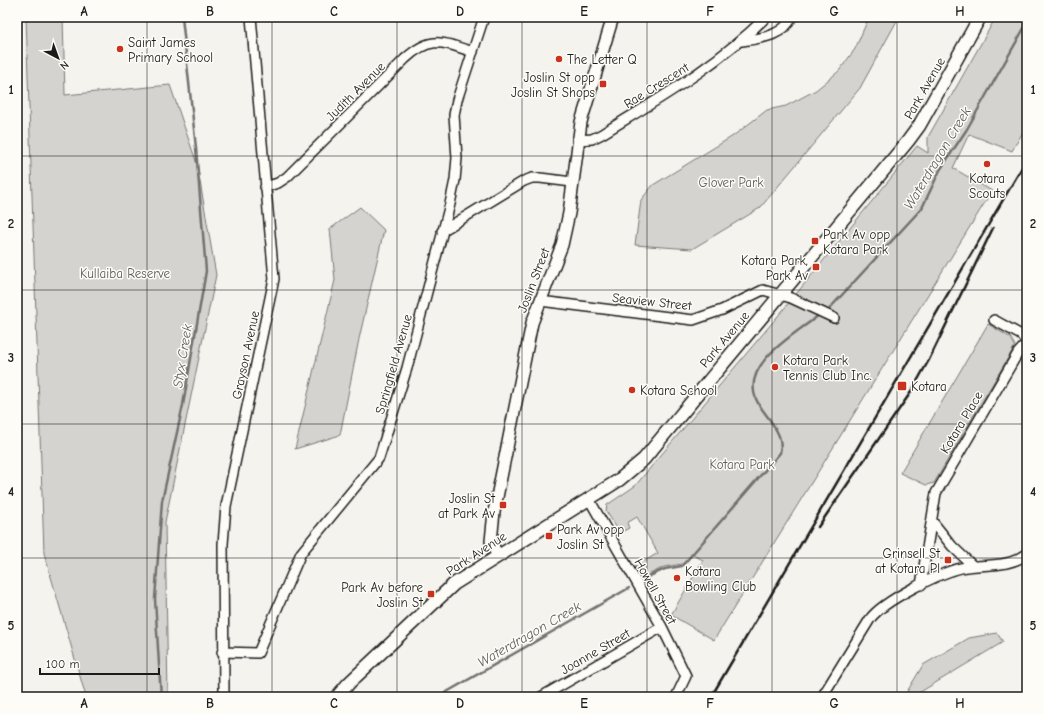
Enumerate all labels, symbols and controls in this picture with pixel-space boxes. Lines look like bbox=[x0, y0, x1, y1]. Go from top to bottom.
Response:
text: A bbox=[80, 4, 88, 19]
text: B bbox=[206, 4, 214, 19]
text: C bbox=[330, 4, 338, 19]
text: D bbox=[456, 4, 464, 19]
text: E bbox=[580, 4, 588, 19]
text: F bbox=[706, 4, 714, 19]
text: G bbox=[829, 4, 839, 19]
text: H bbox=[955, 4, 965, 19]
place label: Saint James Primary School bbox=[128, 35, 213, 65]
north arrow bbox=[38, 38, 78, 78]
marker: Saint James Primary School bbox=[115, 44, 125, 54]
place label: The Letter Q bbox=[567, 52, 637, 67]
marker: The Letter Q bbox=[554, 54, 564, 64]
street label: Park Avenue bbox=[901, 54, 948, 122]
text: N bbox=[57, 58, 71, 72]
street label: Judith Avenue bbox=[323, 58, 388, 124]
street label: Rae Crescent bbox=[621, 59, 693, 111]
place label: Joslin St opp Joslin St Shops bbox=[511, 70, 595, 100]
marker: Joslin St opp Joslin St Shops bbox=[598, 79, 608, 89]
text: 1 bbox=[8, 82, 14, 97]
text: 1 bbox=[1030, 82, 1036, 97]
water label: Waterdragon Creek bbox=[900, 104, 975, 213]
marker: Kotara Scouts bbox=[982, 159, 992, 169]
place label: Kotara Scouts bbox=[969, 171, 1005, 201]
park label: Glover Park bbox=[699, 175, 764, 190]
text: 2 bbox=[8, 216, 14, 231]
text: 2 bbox=[1030, 216, 1036, 231]
place label: Park Av opp Kotara Park bbox=[823, 227, 890, 257]
marker: Park Av opp Kotara Park bbox=[810, 236, 820, 246]
street label: Joslin Street bbox=[514, 245, 553, 315]
place label: Kotara Park, Park Av bbox=[741, 253, 809, 283]
marker: Kotara Park, Park Av bbox=[811, 262, 821, 272]
park label: Kullaiba Reserve bbox=[80, 266, 171, 281]
street label: Seaview Street bbox=[611, 290, 694, 313]
street label: Park Avenue bbox=[697, 308, 753, 371]
street label: Grayson Avenue bbox=[229, 309, 262, 401]
street label: Springfield Avenue bbox=[372, 312, 415, 416]
water label: Styx Creek bbox=[169, 323, 196, 389]
text: 3 bbox=[8, 350, 14, 365]
text: 3 bbox=[1030, 350, 1036, 365]
place label: Kotara Park Tennis Club Inc. bbox=[783, 353, 872, 383]
marker: Kotara Park Tennis Club Inc. bbox=[770, 362, 780, 372]
place label: Kotara bbox=[911, 379, 947, 394]
marker: Kotara bbox=[896, 380, 908, 392]
place label: Kotara School bbox=[640, 383, 717, 398]
marker: Kotara School bbox=[627, 385, 637, 395]
street label: Kotara Place bbox=[937, 388, 986, 456]
park label: Kotara Park bbox=[710, 457, 775, 472]
text: 4 bbox=[8, 484, 14, 499]
text: 4 bbox=[1030, 484, 1036, 499]
place label: Joslin St at Park Av bbox=[438, 491, 496, 521]
marker: Joslin St at Park Av bbox=[498, 500, 508, 510]
place label: Park Av opp Joslin St bbox=[557, 522, 624, 552]
street label: Park Avenue bbox=[443, 528, 510, 578]
marker: Park Av opp Joslin St bbox=[544, 531, 554, 541]
place label: Grinsell St at Kotara Pl bbox=[875, 546, 941, 576]
marker: Grinsell St at Kotara Pl bbox=[943, 555, 953, 565]
street label: Howell Street bbox=[631, 556, 680, 628]
place label: Kotara Bowling Club bbox=[685, 564, 756, 594]
marker: Kotara Bowling Club bbox=[672, 573, 682, 583]
place label: Park Av before Joslin St bbox=[341, 580, 424, 610]
marker: Park Av before Joslin St bbox=[426, 589, 436, 599]
water label: Waterdragon Creek bbox=[474, 598, 584, 671]
text: 5 bbox=[8, 618, 15, 633]
text: 5 bbox=[1030, 618, 1037, 633]
street label: Joanne Street bbox=[558, 625, 634, 677]
scale bar bbox=[40, 650, 159, 676]
text: 100 m bbox=[46, 657, 79, 671]
text: A bbox=[80, 696, 88, 711]
text: B bbox=[206, 696, 214, 711]
text: C bbox=[330, 696, 338, 711]
text: D bbox=[456, 696, 464, 711]
text: E bbox=[580, 696, 588, 711]
text: F bbox=[706, 696, 714, 711]
text: G bbox=[829, 696, 839, 711]
text: H bbox=[955, 696, 965, 711]

